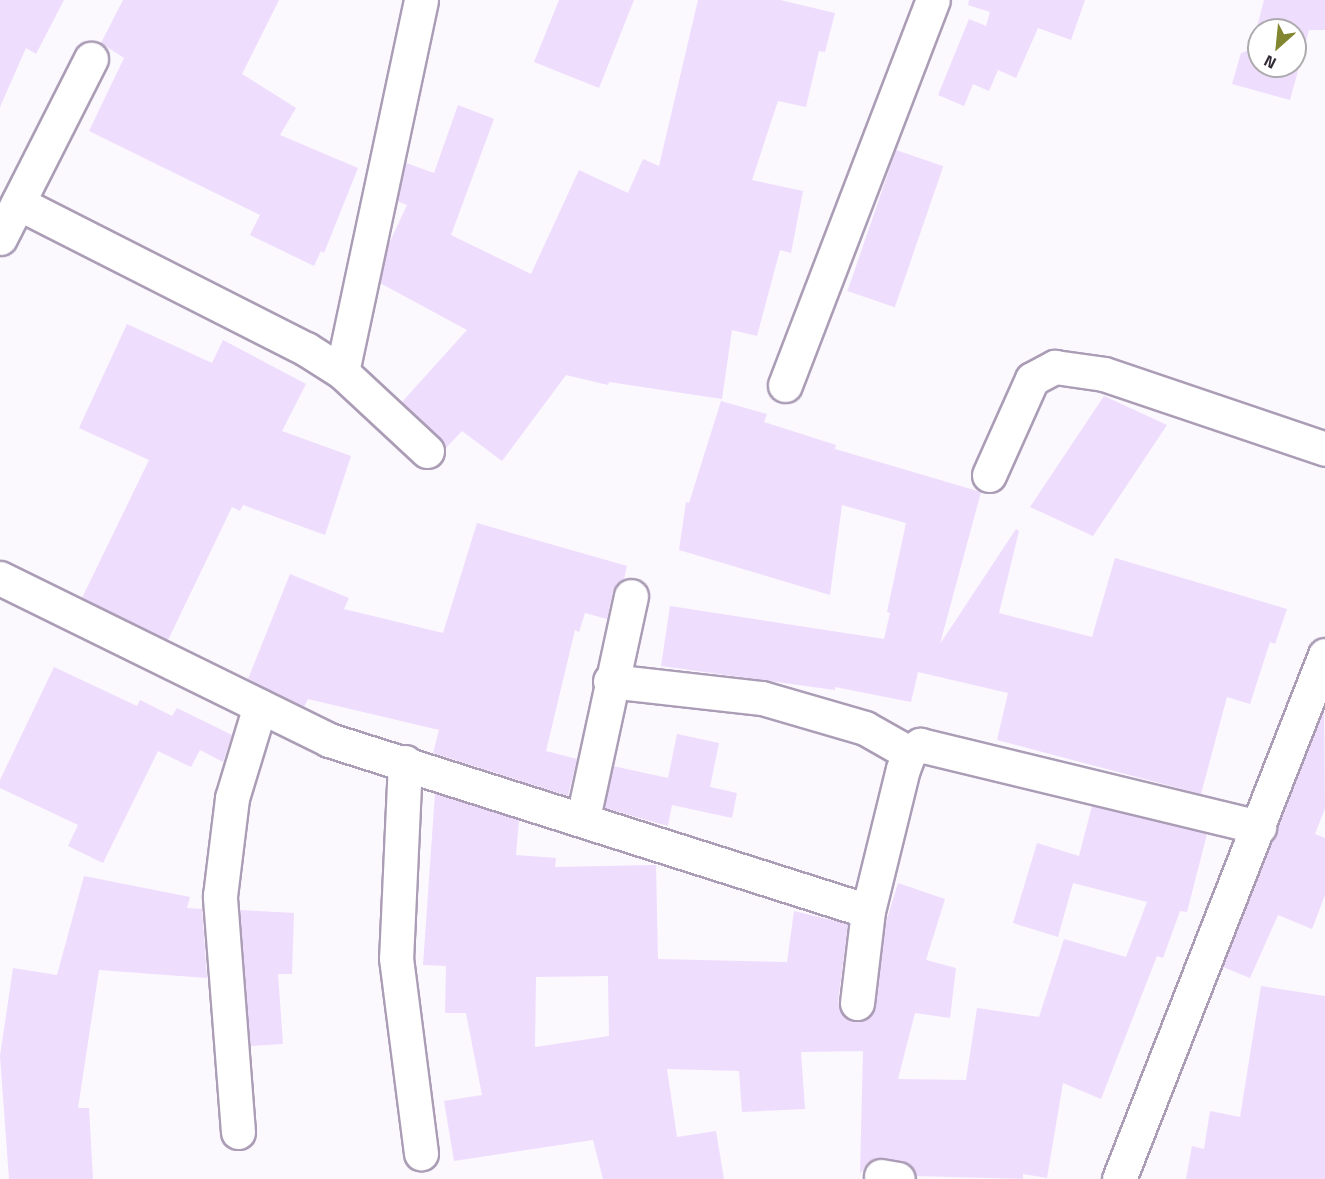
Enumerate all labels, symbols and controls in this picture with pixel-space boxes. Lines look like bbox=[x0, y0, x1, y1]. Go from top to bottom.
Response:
north arrow bbox=[1247, 18, 1307, 78]
text: N bbox=[1259, 49, 1280, 75]

